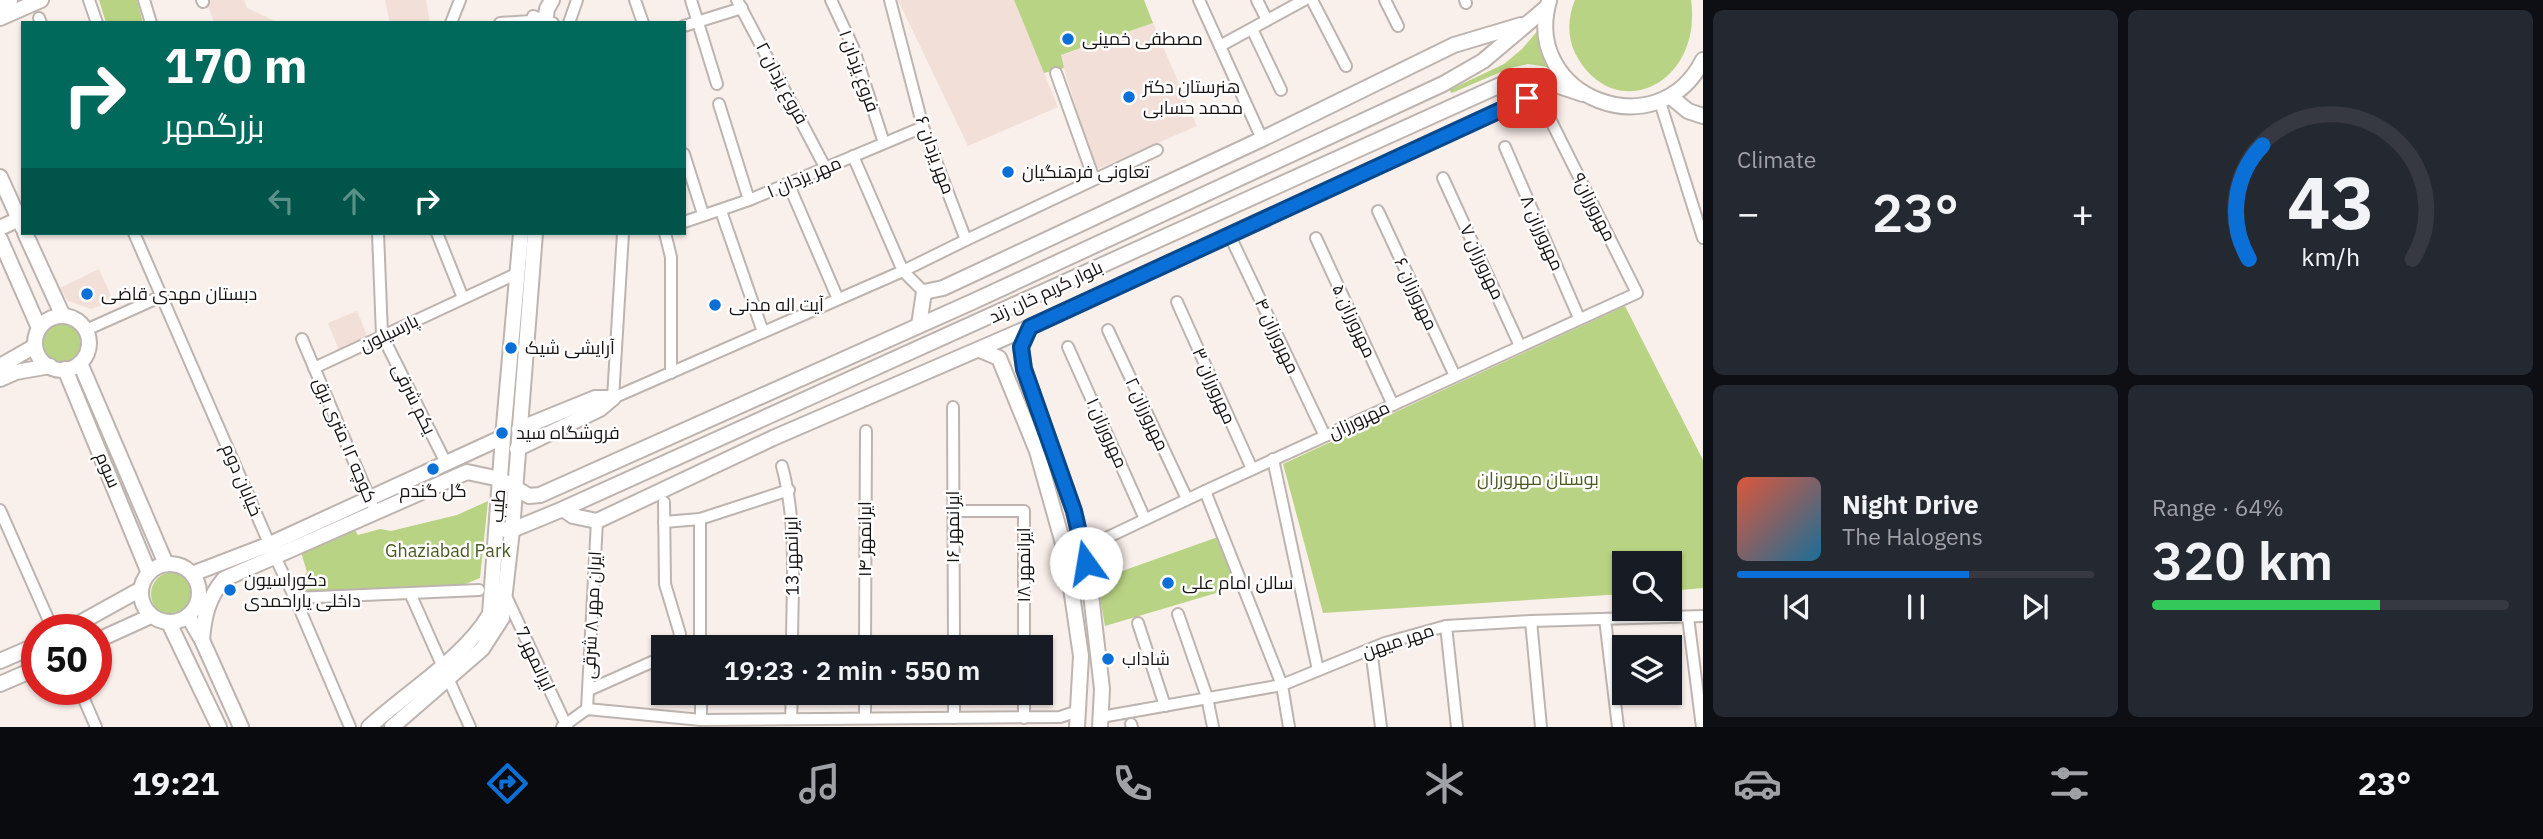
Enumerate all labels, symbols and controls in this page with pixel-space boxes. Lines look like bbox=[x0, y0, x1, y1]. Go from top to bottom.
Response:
street label: فروغ یزدان ۱ bbox=[833, 27, 885, 115]
place label: مصطفی خمینی bbox=[1082, 27, 1203, 50]
marker: مصطفی خمینی bbox=[1060, 31, 1076, 47]
text: 170 m bbox=[164, 33, 308, 96]
street label: فروغ یزدان ۲ bbox=[750, 38, 814, 128]
icon: right bbox=[49, 49, 140, 140]
pin bbox=[1497, 68, 1557, 128]
place label: هنرستان دکتر محمد حسابی bbox=[1142, 75, 1243, 119]
icon: arrive bbox=[1508, 79, 1546, 117]
marker: هنرستان دکتر محمد حسابی bbox=[1121, 89, 1137, 105]
text: بزرگمهر bbox=[164, 104, 264, 146]
street label: مهر یزدان ۶ bbox=[911, 113, 960, 197]
text: Climate bbox=[1737, 144, 1816, 174]
street label: مهر یزدان ۱ bbox=[763, 151, 844, 202]
text: 43 bbox=[2287, 154, 2374, 249]
place label: تعاونی فرهنگیان bbox=[1022, 160, 1150, 183]
marker: تعاونی فرهنگیان bbox=[1000, 164, 1016, 180]
street label: مهرورزان۹ bbox=[1567, 168, 1622, 245]
text: 23° bbox=[1872, 179, 1959, 246]
icon: left bbox=[262, 182, 300, 220]
icon: ahead bbox=[335, 182, 373, 220]
icon: right bbox=[408, 182, 446, 220]
text: − bbox=[1737, 188, 1760, 237]
text: + bbox=[2071, 188, 2094, 237]
street label: مهرورزان ۸ bbox=[1516, 191, 1569, 274]
street label: مهرورزان ۷ bbox=[1455, 220, 1510, 303]
text: km/h bbox=[2301, 239, 2360, 272]
street label: مهرورزان ۶ bbox=[1390, 254, 1443, 334]
street label: بلوار کریم خان زند bbox=[985, 255, 1107, 329]
street label: مهرورزان ۵ bbox=[1327, 280, 1382, 361]
place label: دبستان مهدی قاضی bbox=[101, 282, 257, 305]
marker: دبستان مهدی قاضی bbox=[79, 286, 95, 302]
place label: آیت اله مدنی bbox=[729, 293, 824, 316]
street label: مهرورزان ۴ bbox=[1250, 294, 1305, 377]
marker: آیت اله مدنی bbox=[707, 297, 723, 313]
street label: پارسیلون bbox=[355, 308, 423, 358]
place label: آرایشی شیک bbox=[525, 336, 615, 359]
marker: آرایشی شیک bbox=[503, 340, 519, 356]
street label: مهرورزان ۳ bbox=[1187, 344, 1242, 428]
street label: یکم شرقی bbox=[387, 360, 442, 439]
street label: مهرورزان ۲ bbox=[1120, 373, 1175, 454]
street label: کوچه ۱۲ متری برق bbox=[308, 374, 382, 506]
street label: مهرورزان ۱ bbox=[1082, 394, 1133, 472]
street label: مهرورزان bbox=[1324, 395, 1393, 444]
place label: فروشگاه سید bbox=[516, 421, 620, 444]
marker: فروشگاه سید bbox=[494, 425, 510, 441]
street label: خیابان دوم bbox=[216, 440, 268, 520]
street label: سوم bbox=[90, 448, 126, 492]
marker: گل گندم bbox=[425, 461, 441, 477]
park label: بوستان مهرورزان bbox=[1477, 467, 1599, 490]
place label: گل گندم bbox=[399, 479, 467, 503]
text: Night Drive bbox=[1842, 487, 1979, 521]
street label: طیب bbox=[485, 489, 510, 523]
street label: ایرانمهر ۱۶ bbox=[941, 491, 964, 563]
text: Range · 64% bbox=[2152, 492, 2284, 522]
street label: ایرانمهر ۱۴ bbox=[853, 501, 876, 577]
street label: ایرانمهر 13 bbox=[779, 516, 804, 596]
text: The Halogens bbox=[1842, 521, 1983, 551]
position arrow bbox=[1049, 526, 1123, 600]
street label: ایرانمهر ۱۸ bbox=[1012, 527, 1035, 603]
text: 320 km bbox=[2152, 527, 2333, 594]
park label: Ghaziabad Park bbox=[385, 539, 512, 562]
street label: ایران مهر ٨ شرقی bbox=[577, 550, 606, 679]
map controls bbox=[1612, 551, 1682, 705]
button: search bbox=[1612, 551, 1682, 621]
place label: دکوراسیون داخلی یاراحمدی bbox=[244, 568, 361, 612]
place label: سالن امام علی bbox=[1182, 571, 1293, 595]
marker: سالن امام علی bbox=[1160, 575, 1176, 591]
marker: دکوراسیون داخلی یاراحمدی bbox=[222, 582, 238, 598]
icon: previous bbox=[1778, 588, 1816, 626]
icon: pause bbox=[1897, 588, 1935, 626]
icon: next bbox=[2016, 588, 2054, 626]
speed limit sign: 50 bbox=[21, 614, 112, 705]
street label: مهر میهن bbox=[1359, 618, 1437, 663]
street label: ایرانمهر 7 bbox=[510, 623, 560, 695]
button: layers bbox=[1612, 635, 1682, 705]
place label: شاداب bbox=[1122, 647, 1170, 670]
marker: شاداب bbox=[1100, 651, 1116, 667]
text: 19:23 · 2 min · 550 m bbox=[724, 653, 980, 687]
icon: directions bbox=[483, 759, 532, 808]
icon: music bbox=[795, 759, 844, 808]
icon: phone bbox=[1108, 759, 1157, 808]
icon: climate bbox=[1420, 759, 1469, 808]
icon: car bbox=[1733, 759, 1782, 808]
icon: filters bbox=[2045, 759, 2094, 808]
text: 19:21 bbox=[132, 762, 219, 804]
text: 23° bbox=[2358, 762, 2411, 804]

